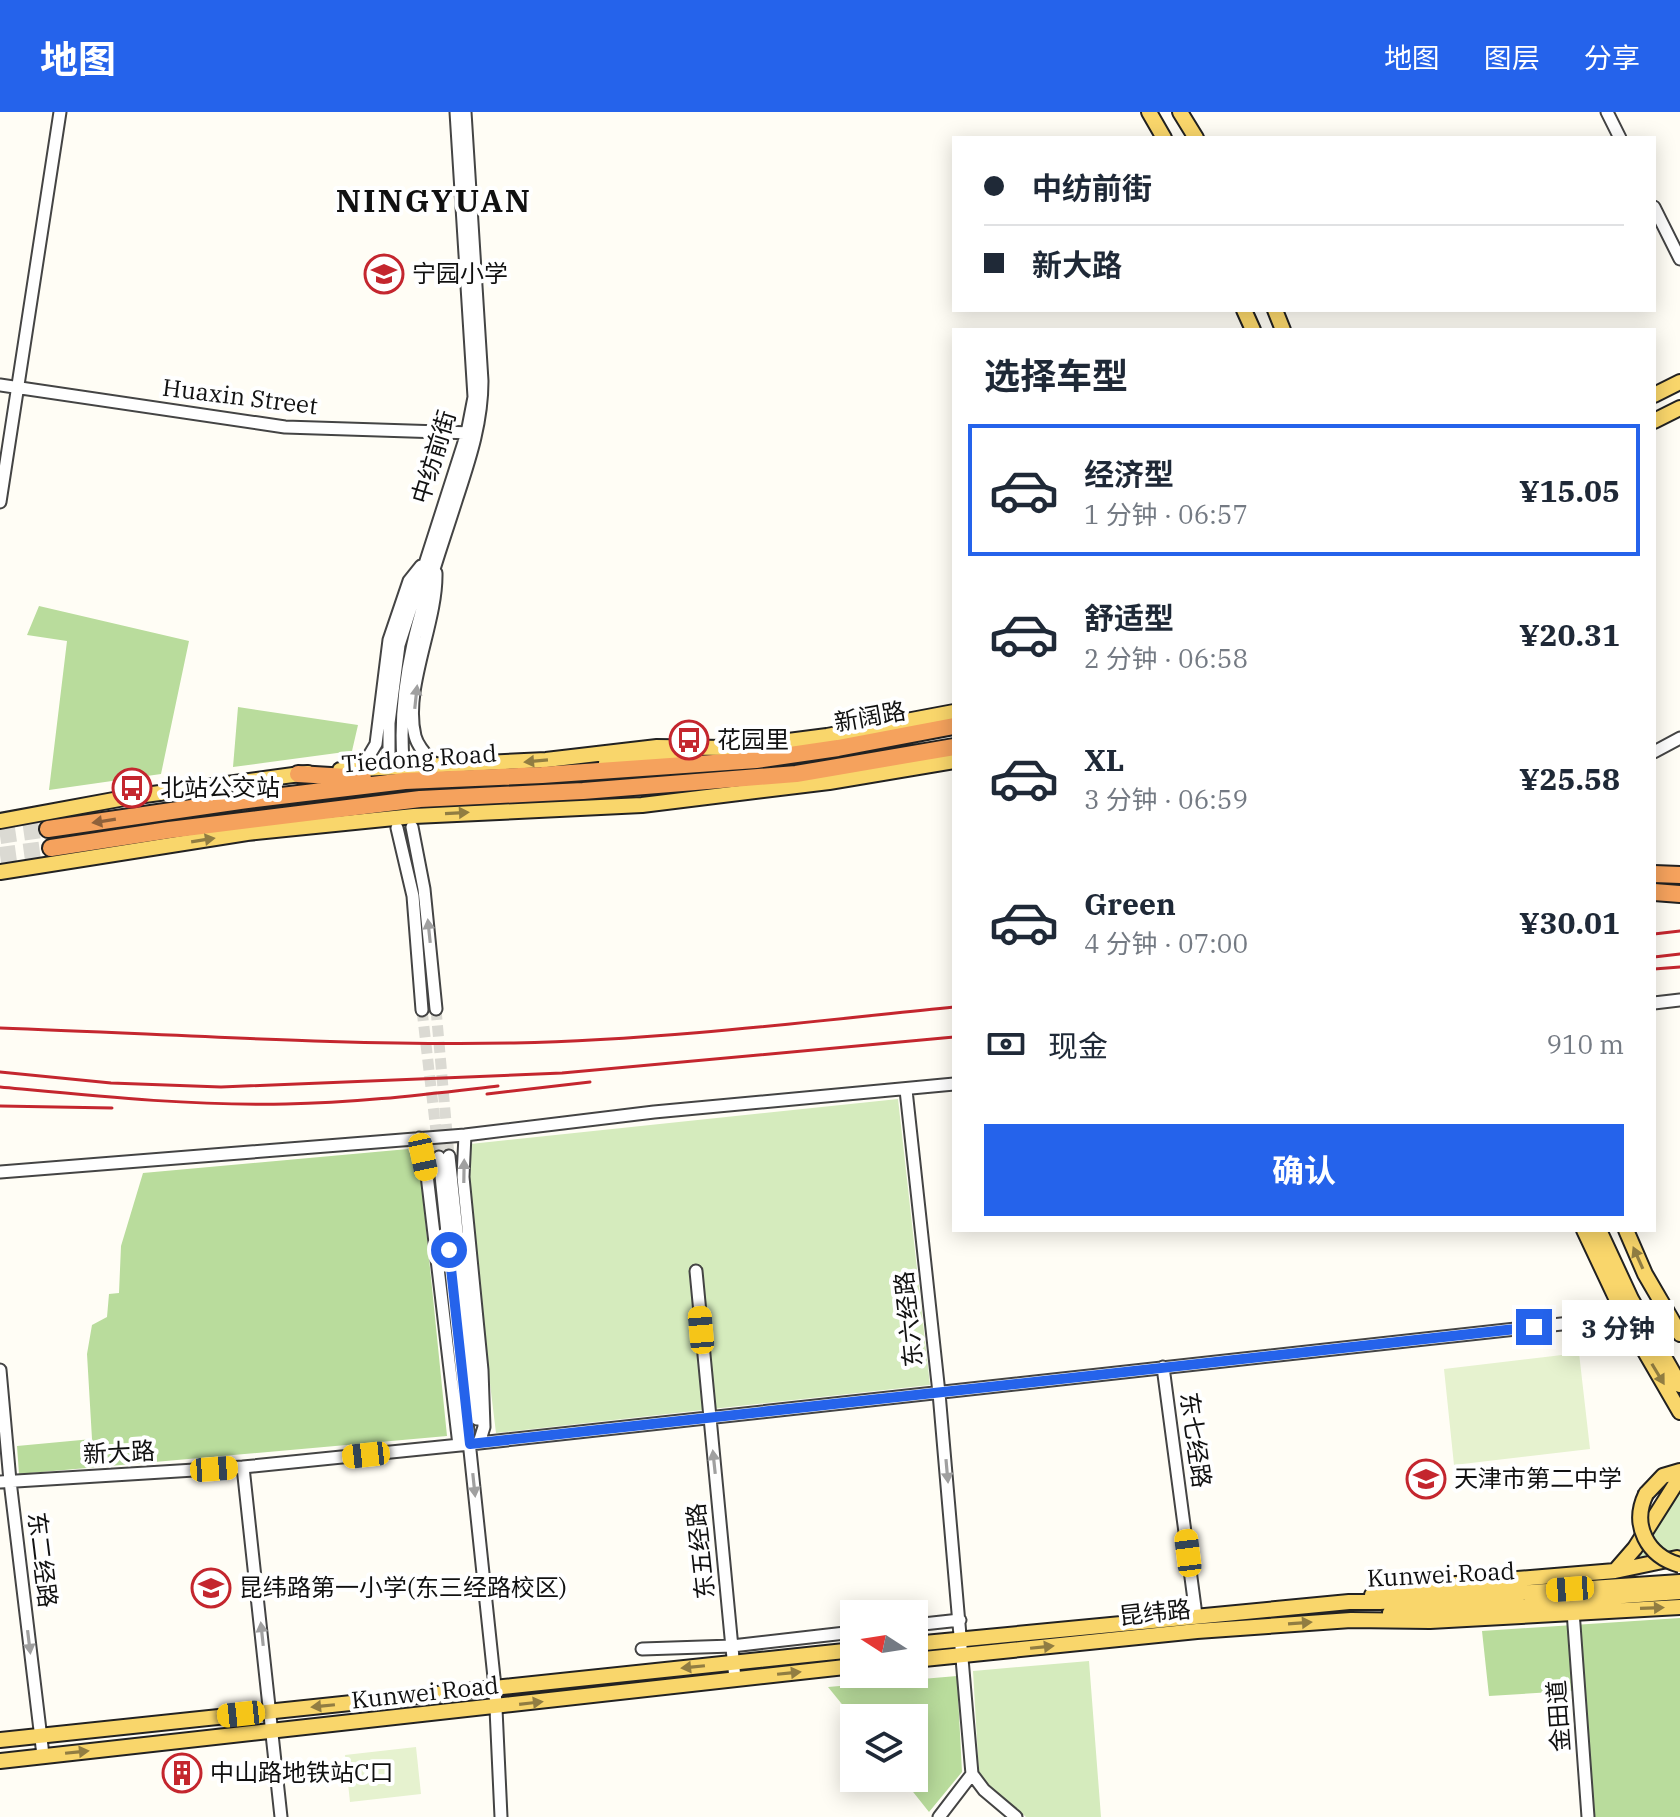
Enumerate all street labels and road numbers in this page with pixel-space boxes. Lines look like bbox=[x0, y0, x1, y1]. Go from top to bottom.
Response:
street label: Huaxin Street bbox=[161, 371, 320, 421]
street label: 中纺前街 bbox=[404, 406, 462, 507]
street label: 新阔路 bbox=[832, 694, 908, 738]
street label: Tiedong Road bbox=[340, 737, 498, 779]
street label: 东六经路 bbox=[887, 1270, 929, 1369]
street label: 东七经路 bbox=[1173, 1390, 1219, 1490]
street label: 新大路 bbox=[82, 1434, 156, 1470]
street label: 东五经路 bbox=[679, 1502, 721, 1601]
street label: 东二经路 bbox=[21, 1510, 65, 1609]
street label: Kunwei Road bbox=[1366, 1554, 1516, 1594]
street label: 昆纬路 bbox=[1117, 1592, 1192, 1632]
street label: Kunwei Road bbox=[350, 1668, 500, 1716]
street label: 金田道 bbox=[1540, 1679, 1576, 1753]

